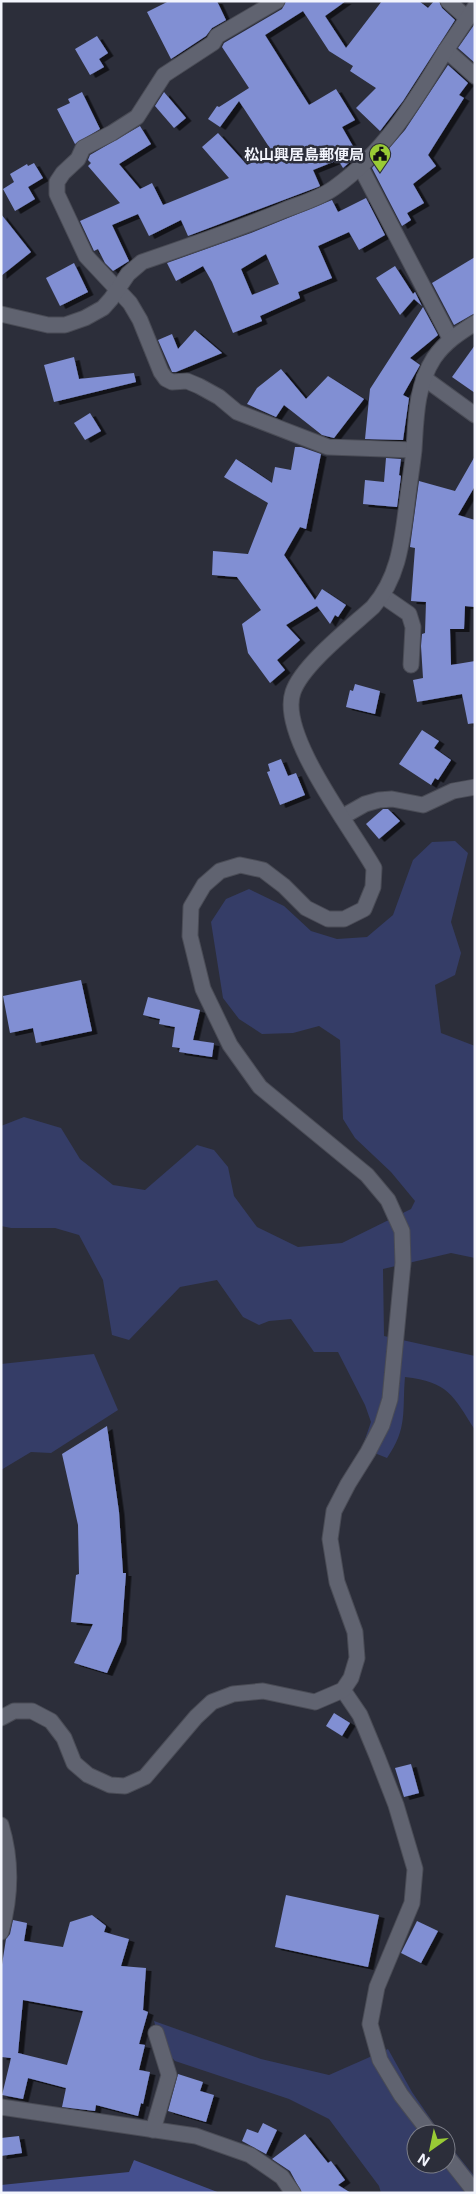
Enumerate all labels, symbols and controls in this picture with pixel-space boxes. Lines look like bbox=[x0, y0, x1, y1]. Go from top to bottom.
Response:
public building icon: 松山興居島郵便局 bbox=[368, 142, 392, 173]
place label: 松山興居島郵便局 bbox=[244, 145, 364, 164]
north arrow bbox=[406, 2124, 456, 2174]
text: N bbox=[415, 2150, 433, 2170]

